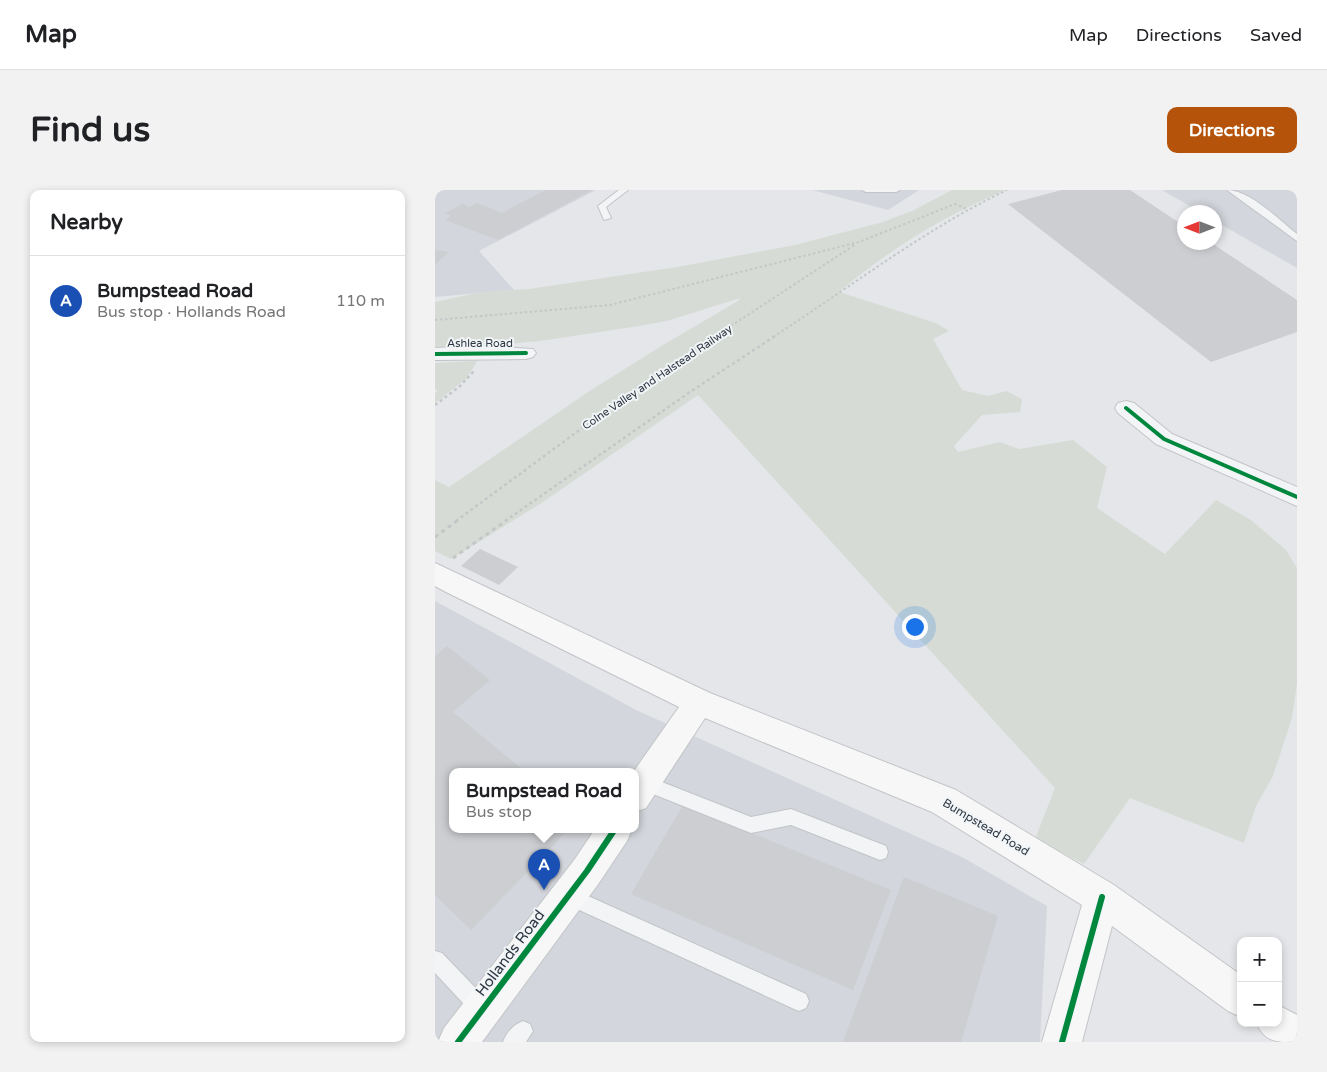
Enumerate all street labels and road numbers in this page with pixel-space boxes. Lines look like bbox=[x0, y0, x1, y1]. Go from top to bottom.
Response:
street label: Colne Valley and Halstead Railway bbox=[580, 322, 735, 433]
street label: Ashlea Road bbox=[447, 337, 513, 350]
street label: Bumpstead Road bbox=[940, 796, 1032, 858]
street label: Hollands Road bbox=[472, 906, 548, 1000]

